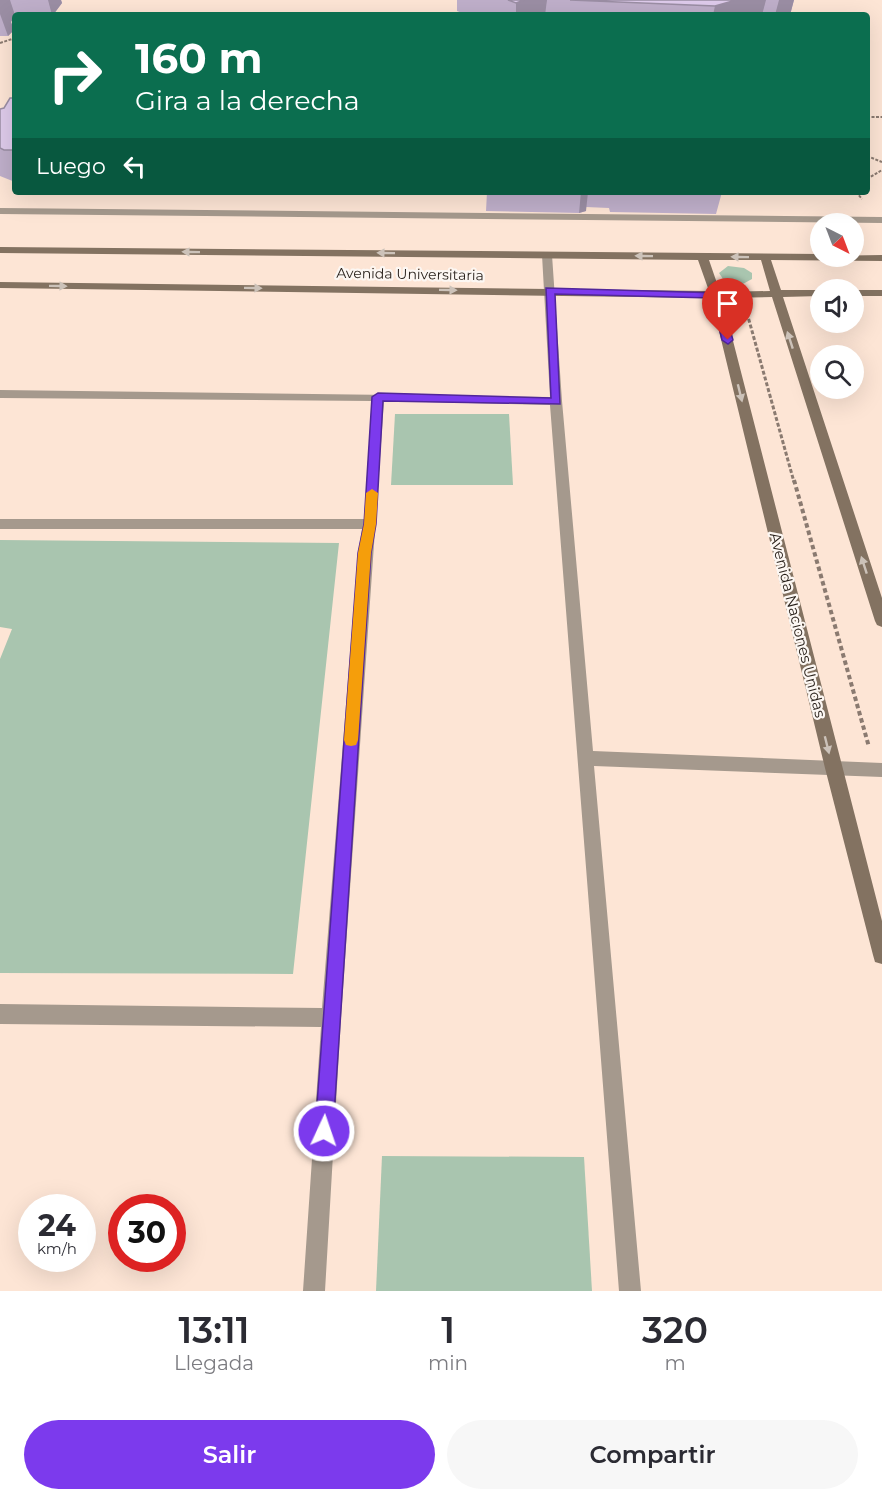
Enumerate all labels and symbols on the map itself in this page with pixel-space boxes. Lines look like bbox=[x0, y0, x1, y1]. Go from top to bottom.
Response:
north arrow bbox=[810, 213, 864, 267]
one-way arrow bbox=[181, 247, 200, 256]
one-way arrow bbox=[376, 248, 395, 258]
one-way arrow bbox=[634, 251, 653, 261]
one-way arrow bbox=[730, 252, 749, 262]
street label: Avenida Universitaria bbox=[336, 264, 484, 284]
pin bbox=[702, 278, 753, 340]
one-way arrow bbox=[49, 281, 68, 291]
one-way arrow bbox=[244, 283, 263, 293]
one-way arrow bbox=[439, 285, 458, 295]
one-way arrow bbox=[785, 331, 795, 349]
one-way arrow bbox=[736, 384, 746, 402]
street label: Avenida Naciones Unidas bbox=[766, 530, 830, 720]
one-way arrow bbox=[859, 556, 868, 574]
one-way arrow bbox=[823, 736, 833, 754]
position arrow bbox=[292, 1099, 356, 1163]
speed limit sign: 30 bbox=[108, 1194, 186, 1272]

